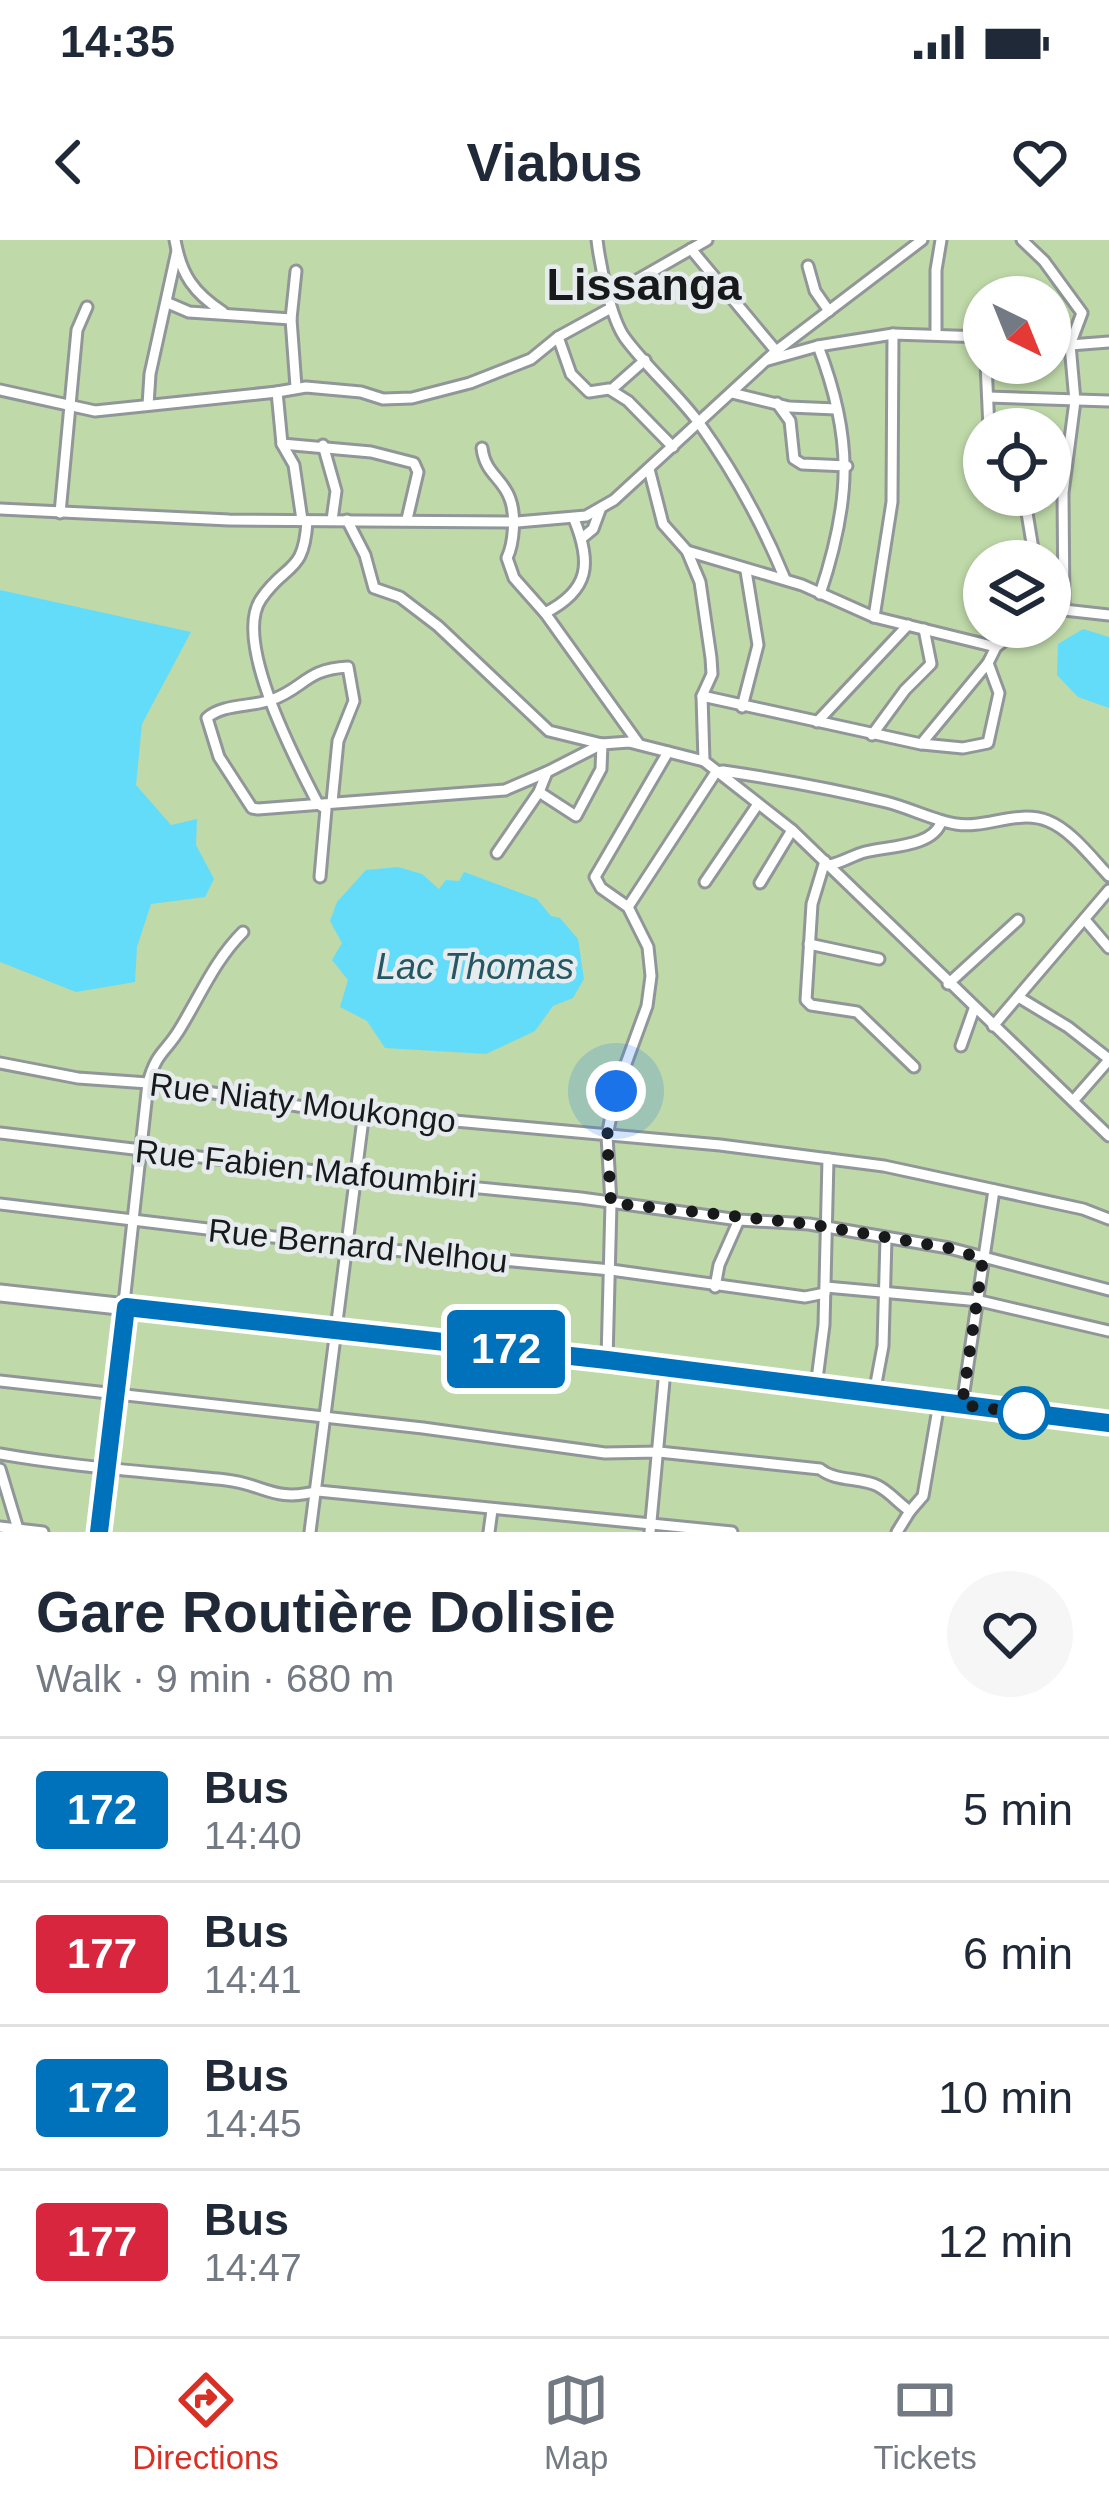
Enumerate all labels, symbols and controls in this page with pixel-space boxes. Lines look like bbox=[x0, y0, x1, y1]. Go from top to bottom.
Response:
text: 14:35 bbox=[60, 16, 175, 67]
icon: back bbox=[36, 129, 102, 195]
icon: heart bbox=[1007, 129, 1073, 195]
text: Viabus bbox=[466, 132, 643, 192]
district label: Lissanga bbox=[546, 259, 743, 310]
north arrow bbox=[963, 276, 1071, 384]
map controls bbox=[963, 276, 1071, 648]
button: locate bbox=[963, 408, 1071, 516]
button: layers bbox=[963, 540, 1071, 648]
water label: Lac Thomas bbox=[376, 946, 574, 987]
your location bbox=[586, 1061, 646, 1121]
street label: Rue Niaty Moukongo bbox=[148, 1065, 458, 1140]
street label: Rue Fabien Mafoumbiri bbox=[133, 1132, 478, 1205]
street label: Rue Bernard Nelhou bbox=[206, 1211, 509, 1280]
line badge: 172 bbox=[437, 1310, 575, 1388]
text: 172 bbox=[471, 1325, 541, 1372]
unlabelled marker bbox=[999, 1388, 1049, 1438]
button: heart bbox=[947, 1571, 1073, 1697]
text: Gare Routière Dolisie bbox=[36, 1580, 616, 1644]
text: Walk · 9 min · 680 m bbox=[36, 1657, 394, 1700]
text: Bus bbox=[204, 1762, 289, 1813]
text: 5 min bbox=[963, 1784, 1073, 1835]
text: 172 bbox=[67, 1786, 137, 1833]
text: 14:40 bbox=[204, 1814, 302, 1857]
text: Bus bbox=[204, 1906, 289, 1957]
text: 6 min bbox=[963, 1928, 1073, 1979]
text: 177 bbox=[67, 1930, 137, 1977]
text: 14:41 bbox=[204, 1958, 302, 2001]
text: Bus bbox=[204, 2050, 289, 2101]
text: 10 min bbox=[938, 2072, 1073, 2123]
text: 172 bbox=[67, 2074, 137, 2121]
text: 14:45 bbox=[204, 2102, 302, 2145]
text: Bus bbox=[204, 2194, 289, 2245]
text: 12 min bbox=[938, 2216, 1073, 2267]
text: 177 bbox=[67, 2218, 137, 2265]
text: 14:47 bbox=[204, 2246, 302, 2289]
tab: Directions bbox=[132, 2367, 279, 2477]
tab: Map bbox=[543, 2367, 609, 2477]
tab: Tickets bbox=[874, 2367, 977, 2477]

